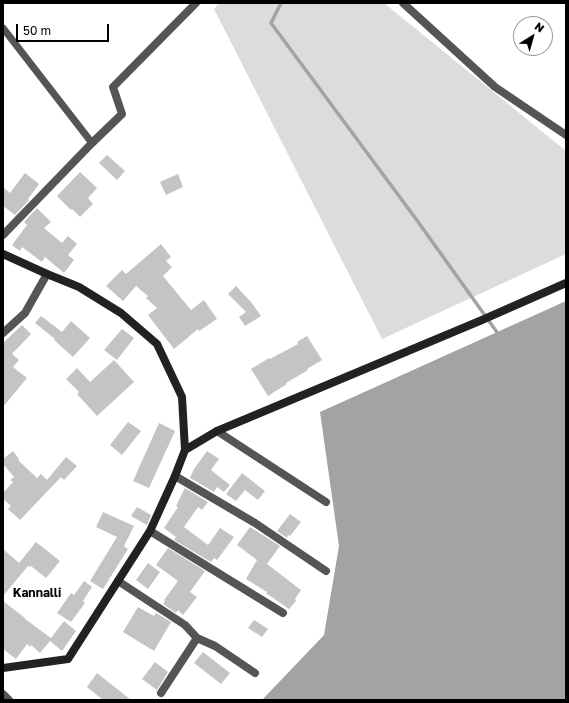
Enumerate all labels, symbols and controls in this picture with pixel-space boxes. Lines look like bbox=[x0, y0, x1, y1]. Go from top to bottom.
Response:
scale bar bbox=[18, 16, 111, 42]
north arrow bbox=[513, 16, 553, 56]
text: N bbox=[533, 19, 547, 35]
text: 50 m bbox=[23, 23, 51, 38]
district label: Kannalli bbox=[13, 586, 61, 600]

